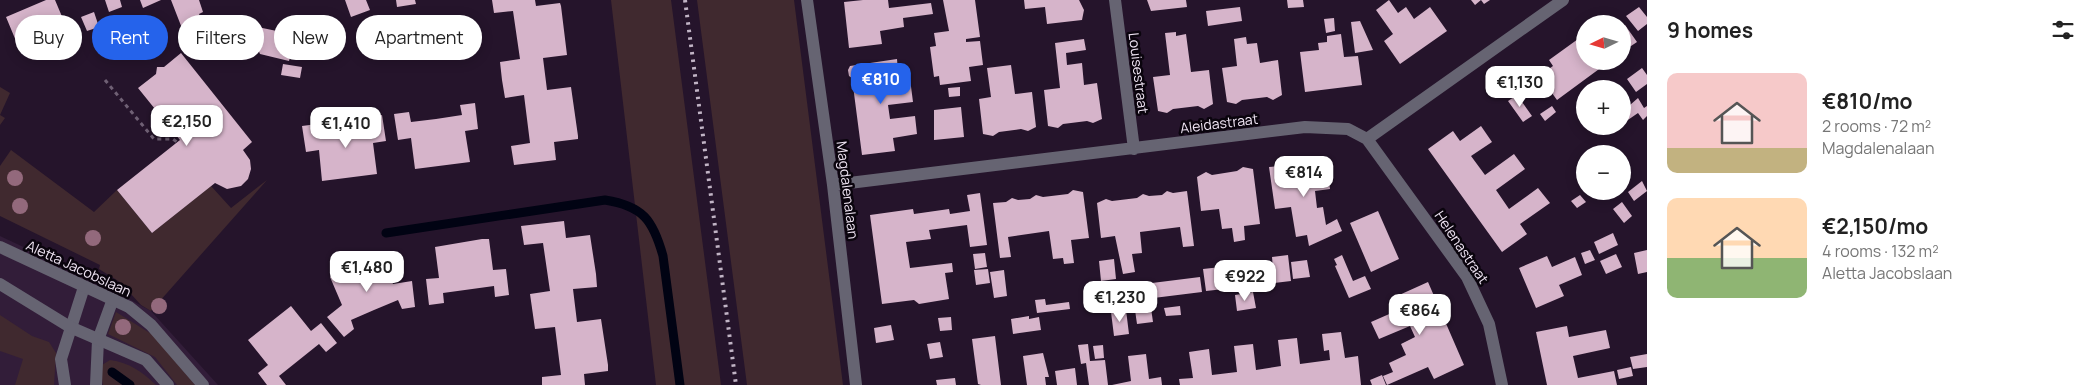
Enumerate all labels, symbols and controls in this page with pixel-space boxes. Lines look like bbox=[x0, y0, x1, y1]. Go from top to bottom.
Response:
chip: Buy bbox=[15, 15, 82, 60]
chip: Rent bbox=[92, 15, 168, 60]
chip: Filters bbox=[178, 15, 264, 60]
chip: New bbox=[274, 15, 346, 60]
chip: Apartment bbox=[356, 15, 482, 60]
north arrow bbox=[1576, 15, 1631, 70]
map controls bbox=[1576, 15, 1631, 200]
text: 9 homes bbox=[1667, 16, 1753, 44]
icon: filters bbox=[2049, 16, 2077, 44]
street label: Louisestraat bbox=[1125, 31, 1153, 115]
pin: €810 bbox=[851, 62, 911, 105]
pin: €1,130 bbox=[1479, 66, 1561, 108]
text: €810 bbox=[862, 68, 900, 90]
text: €1,130 bbox=[1496, 71, 1544, 93]
button: + bbox=[1576, 80, 1631, 135]
text: €810/mo bbox=[1822, 87, 1912, 115]
icon: home bbox=[1707, 93, 1767, 153]
pin: €2,150 bbox=[146, 104, 228, 147]
pin: €1,410 bbox=[305, 106, 387, 149]
street label: Aleidastraat bbox=[1179, 109, 1260, 137]
text: €2,150 bbox=[162, 110, 212, 132]
text: €1,410 bbox=[321, 112, 371, 134]
text: 2 rooms · 72 m² bbox=[1822, 115, 1931, 137]
text: Magdalenalaan bbox=[1822, 137, 1934, 159]
street label: Magdalenalaan bbox=[833, 140, 863, 240]
button: − bbox=[1576, 145, 1631, 200]
pin: €814 bbox=[1274, 156, 1334, 198]
text: €814 bbox=[1285, 161, 1323, 183]
street label: Helenastraat bbox=[1431, 207, 1494, 287]
text: €2,150/mo bbox=[1822, 212, 1928, 240]
icon: home bbox=[1707, 218, 1767, 278]
street label: Aletta Jacobslaan bbox=[23, 235, 135, 301]
text: 4 rooms · 132 m² bbox=[1822, 240, 1939, 262]
pin: €1,480 bbox=[326, 250, 408, 293]
text: €1,480 bbox=[341, 256, 393, 278]
pin: €922 bbox=[1215, 260, 1275, 302]
text: Aletta Jacobslaan bbox=[1822, 262, 1952, 284]
text: €922 bbox=[1225, 265, 1265, 287]
pin: €1,230 bbox=[1079, 280, 1161, 323]
text: €1,230 bbox=[1094, 286, 1146, 308]
pin: €864 bbox=[1390, 294, 1450, 336]
text: €864 bbox=[1400, 299, 1440, 321]

